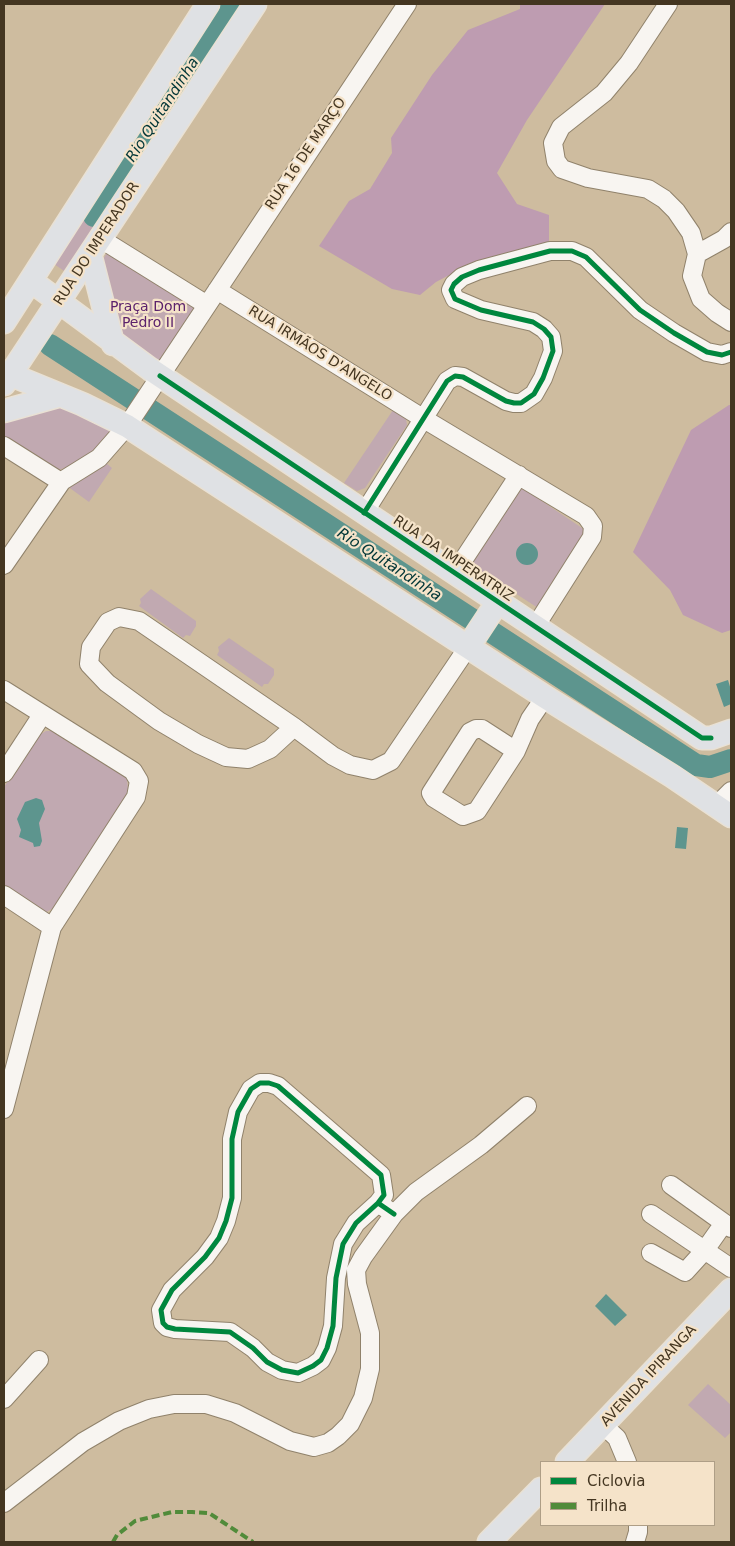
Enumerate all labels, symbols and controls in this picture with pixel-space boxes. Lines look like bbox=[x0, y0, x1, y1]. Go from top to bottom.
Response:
water label: Rio Quitandinha bbox=[123, 55, 203, 165]
street label: RUA 16 DE MARÇO bbox=[262, 95, 350, 213]
street label: RUA DO IMPERADOR bbox=[51, 179, 143, 309]
park label: Praça Dom Pedro II bbox=[110, 299, 186, 332]
street label: RUA IRMÃOS D'ANGELO bbox=[245, 303, 395, 405]
street label: RUA DA IMPERATRIZ bbox=[390, 512, 516, 606]
water label: Rio Quitandinha bbox=[334, 525, 444, 605]
street label: AVENIDA IPIRANGA bbox=[598, 1322, 700, 1430]
legend bbox=[540, 1461, 715, 1526]
text: Ciclovia bbox=[587, 1472, 645, 1490]
text: Trilha bbox=[587, 1497, 627, 1515]

